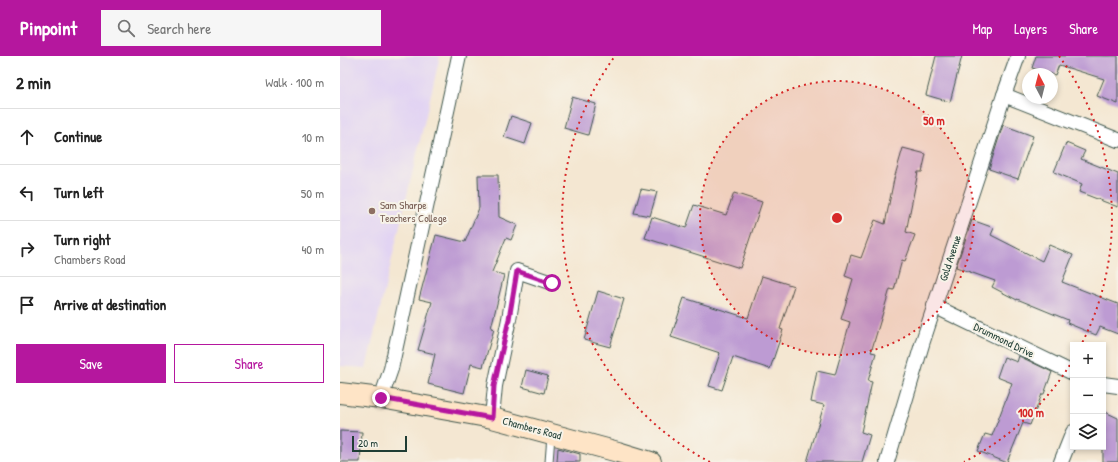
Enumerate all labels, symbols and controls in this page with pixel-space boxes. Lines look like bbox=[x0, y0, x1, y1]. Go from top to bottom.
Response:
search box bbox=[101, 10, 381, 46]
text: Pinpoint bbox=[20, 15, 77, 41]
icon: search bbox=[115, 17, 137, 39]
text: Search here bbox=[147, 18, 211, 39]
text: Map bbox=[972, 19, 992, 38]
text: Layers bbox=[1014, 19, 1047, 38]
text: Share bbox=[1069, 19, 1098, 38]
north arrow bbox=[1022, 68, 1058, 104]
text: 2 min bbox=[16, 71, 51, 94]
text: Walk · 100 m bbox=[265, 73, 324, 91]
text: 50 m bbox=[923, 112, 945, 129]
icon: ahead bbox=[16, 126, 38, 148]
text: Continue bbox=[54, 126, 102, 147]
text: 10 m bbox=[302, 128, 324, 146]
icon: left bbox=[16, 182, 38, 204]
text: Turn left bbox=[54, 182, 104, 203]
text: 50 m bbox=[301, 184, 324, 202]
place label: Sam Sharpe Teachers College bbox=[380, 198, 448, 225]
marker: Sam Sharpe Teachers College bbox=[367, 206, 377, 216]
centre of rings bbox=[830, 211, 844, 225]
text: Turn right bbox=[54, 229, 110, 250]
street label: Gold Avenue bbox=[936, 233, 964, 283]
icon: right bbox=[16, 238, 38, 260]
text: 40 m bbox=[301, 240, 324, 258]
text: Chambers Road bbox=[54, 250, 125, 268]
route start bbox=[543, 274, 561, 292]
icon: arrive bbox=[16, 294, 38, 316]
text: Arrive at destination bbox=[54, 294, 166, 315]
street label: Drummond Drive bbox=[971, 319, 1037, 361]
map controls bbox=[1070, 342, 1106, 450]
button: + bbox=[1070, 342, 1106, 378]
button: Save bbox=[16, 344, 166, 383]
button: Share bbox=[174, 344, 324, 383]
button: − bbox=[1070, 378, 1106, 414]
route end bbox=[372, 389, 390, 407]
text: 100 m bbox=[1018, 404, 1044, 421]
street label: Chambers Road bbox=[501, 413, 564, 443]
button: layers bbox=[1070, 414, 1106, 450]
scale bar bbox=[352, 434, 407, 453]
text: 20 m bbox=[358, 436, 378, 450]

